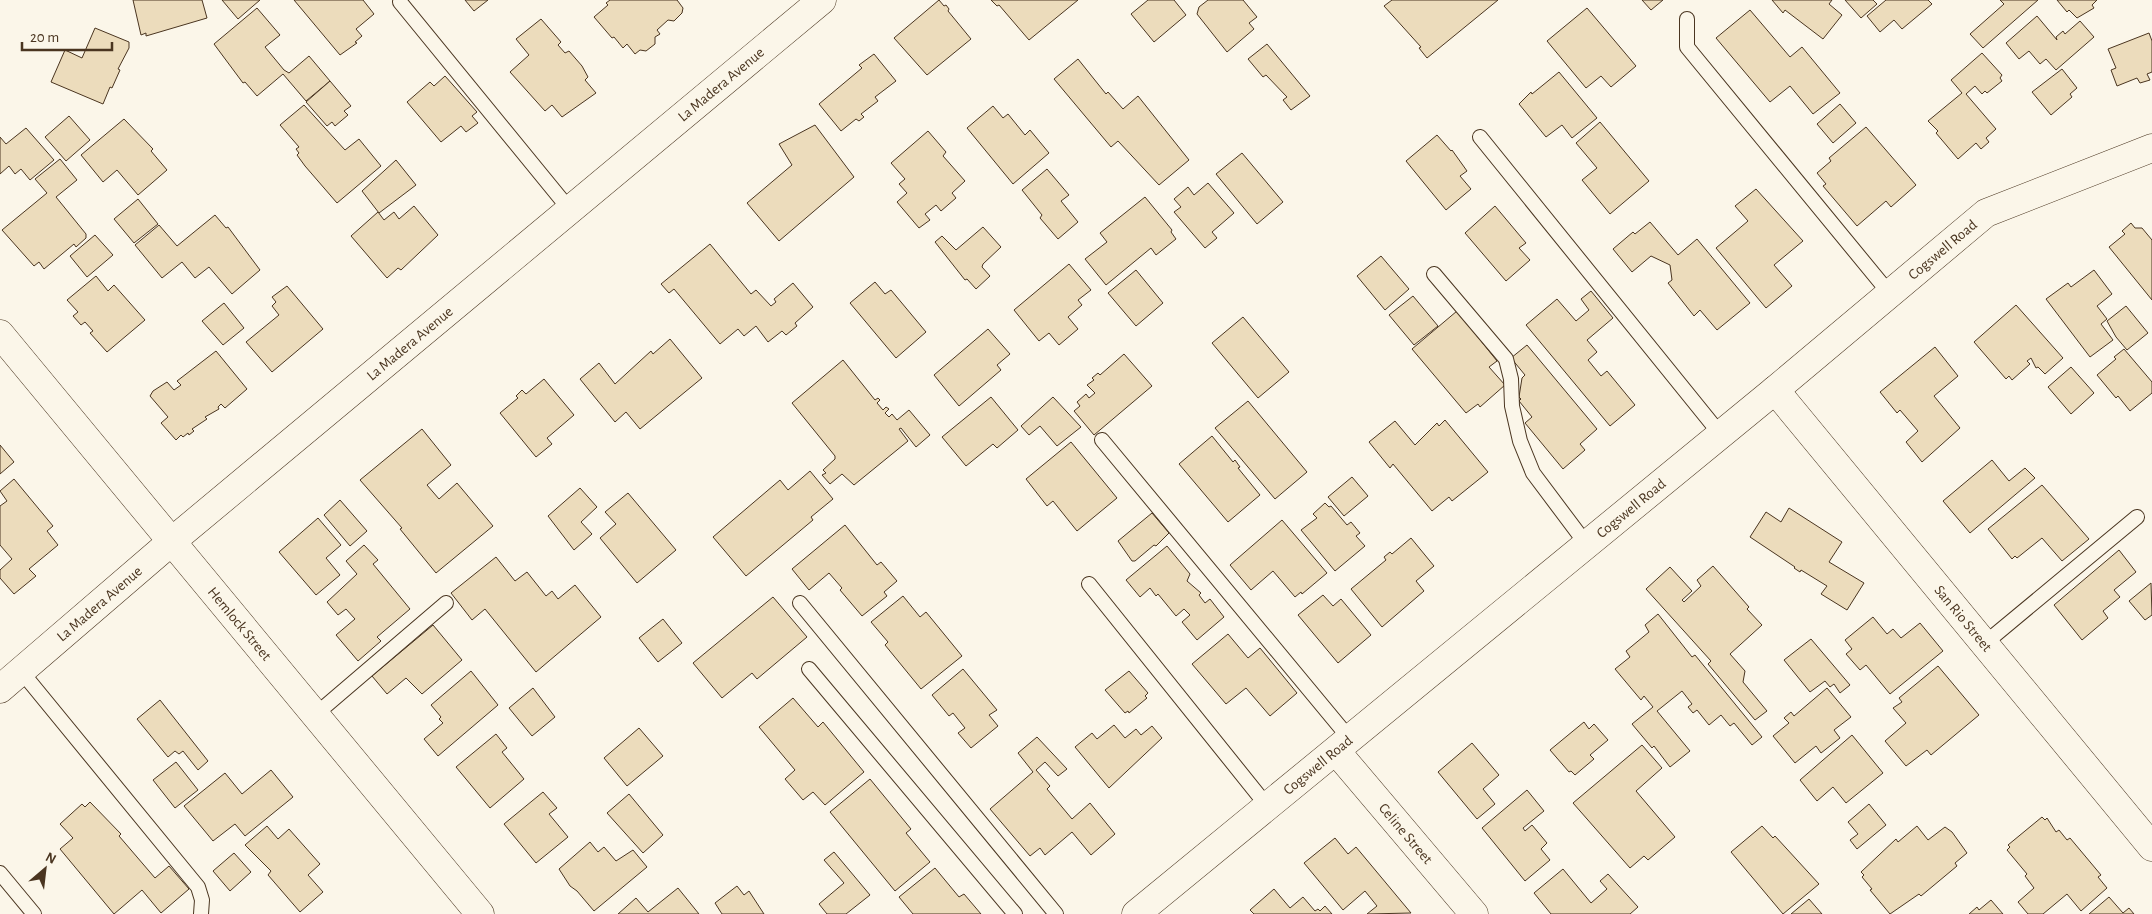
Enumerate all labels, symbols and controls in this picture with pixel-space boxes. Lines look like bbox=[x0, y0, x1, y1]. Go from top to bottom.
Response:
scale bar bbox=[22, 20, 112, 52]
text: 20 m bbox=[30, 30, 59, 45]
street label: La Madera Avenue bbox=[675, 44, 767, 124]
street label: Cogswell Road bbox=[1905, 216, 1980, 282]
street label: La Madera Avenue bbox=[364, 303, 456, 383]
street label: Cogswell Road bbox=[1594, 475, 1668, 541]
street label: La Madera Avenue bbox=[54, 563, 145, 644]
street label: San Rio Street bbox=[1932, 582, 1995, 655]
street label: Hemlock Street bbox=[205, 584, 274, 663]
street label: Cogswell Road bbox=[1280, 732, 1355, 798]
street label: Celine Street bbox=[1376, 800, 1436, 867]
north arrow bbox=[20, 844, 70, 894]
text: N bbox=[43, 850, 58, 867]

